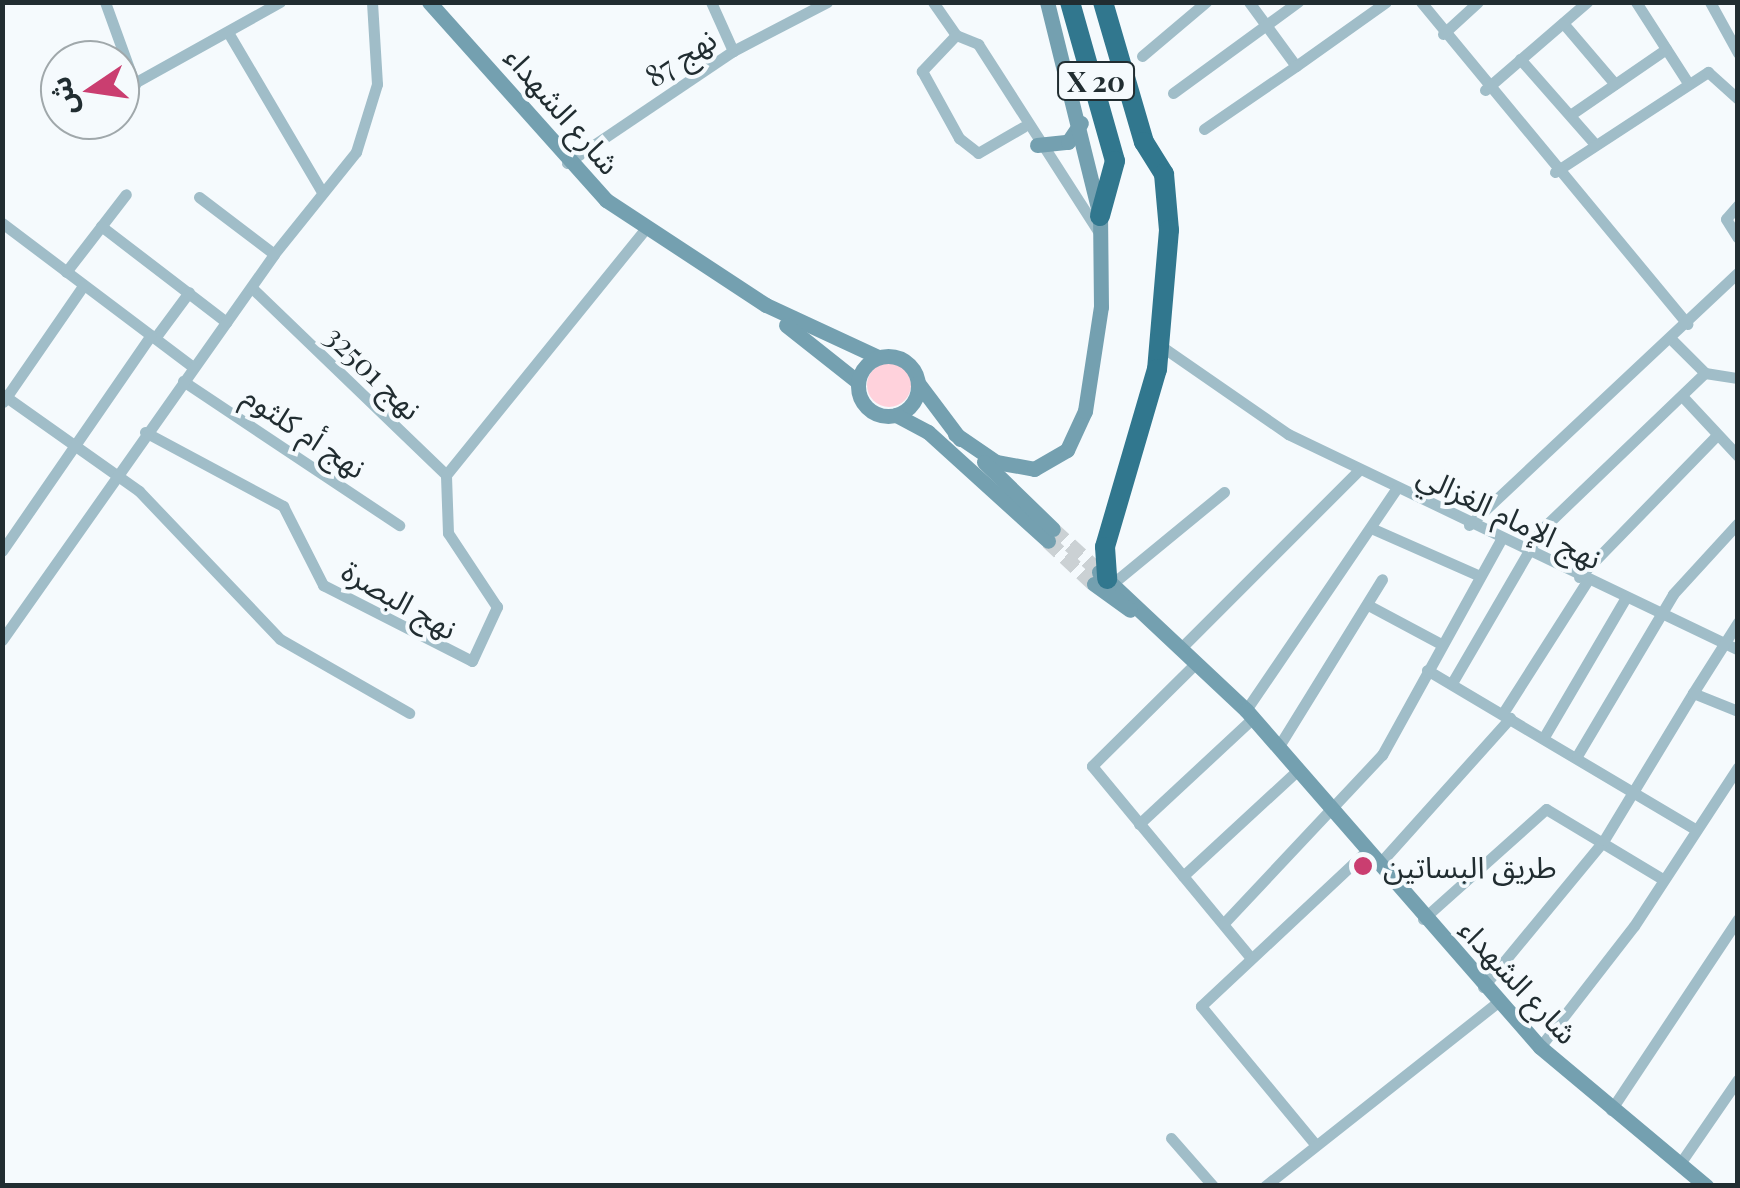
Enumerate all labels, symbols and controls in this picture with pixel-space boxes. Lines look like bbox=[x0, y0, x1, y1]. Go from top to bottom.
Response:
street label: نهج 87 bbox=[638, 20, 722, 94]
street label: شارع الشهداء bbox=[498, 39, 628, 181]
north arrow bbox=[40, 40, 140, 140]
road number: X 20 bbox=[1056, 58, 1136, 104]
text: ش bbox=[40, 74, 85, 119]
street label: نهج 32501 bbox=[318, 317, 430, 427]
street label: نهج أم كلثوم bbox=[237, 377, 373, 485]
street label: نهج الإمام الغزالي bbox=[1412, 456, 1608, 576]
street label: نهج البصرة bbox=[336, 552, 464, 646]
place label: طريق البساتين bbox=[1383, 848, 1556, 884]
marker: طريق البساتين bbox=[1352, 855, 1374, 877]
street label: شارع الشهداء bbox=[1452, 911, 1586, 1051]

